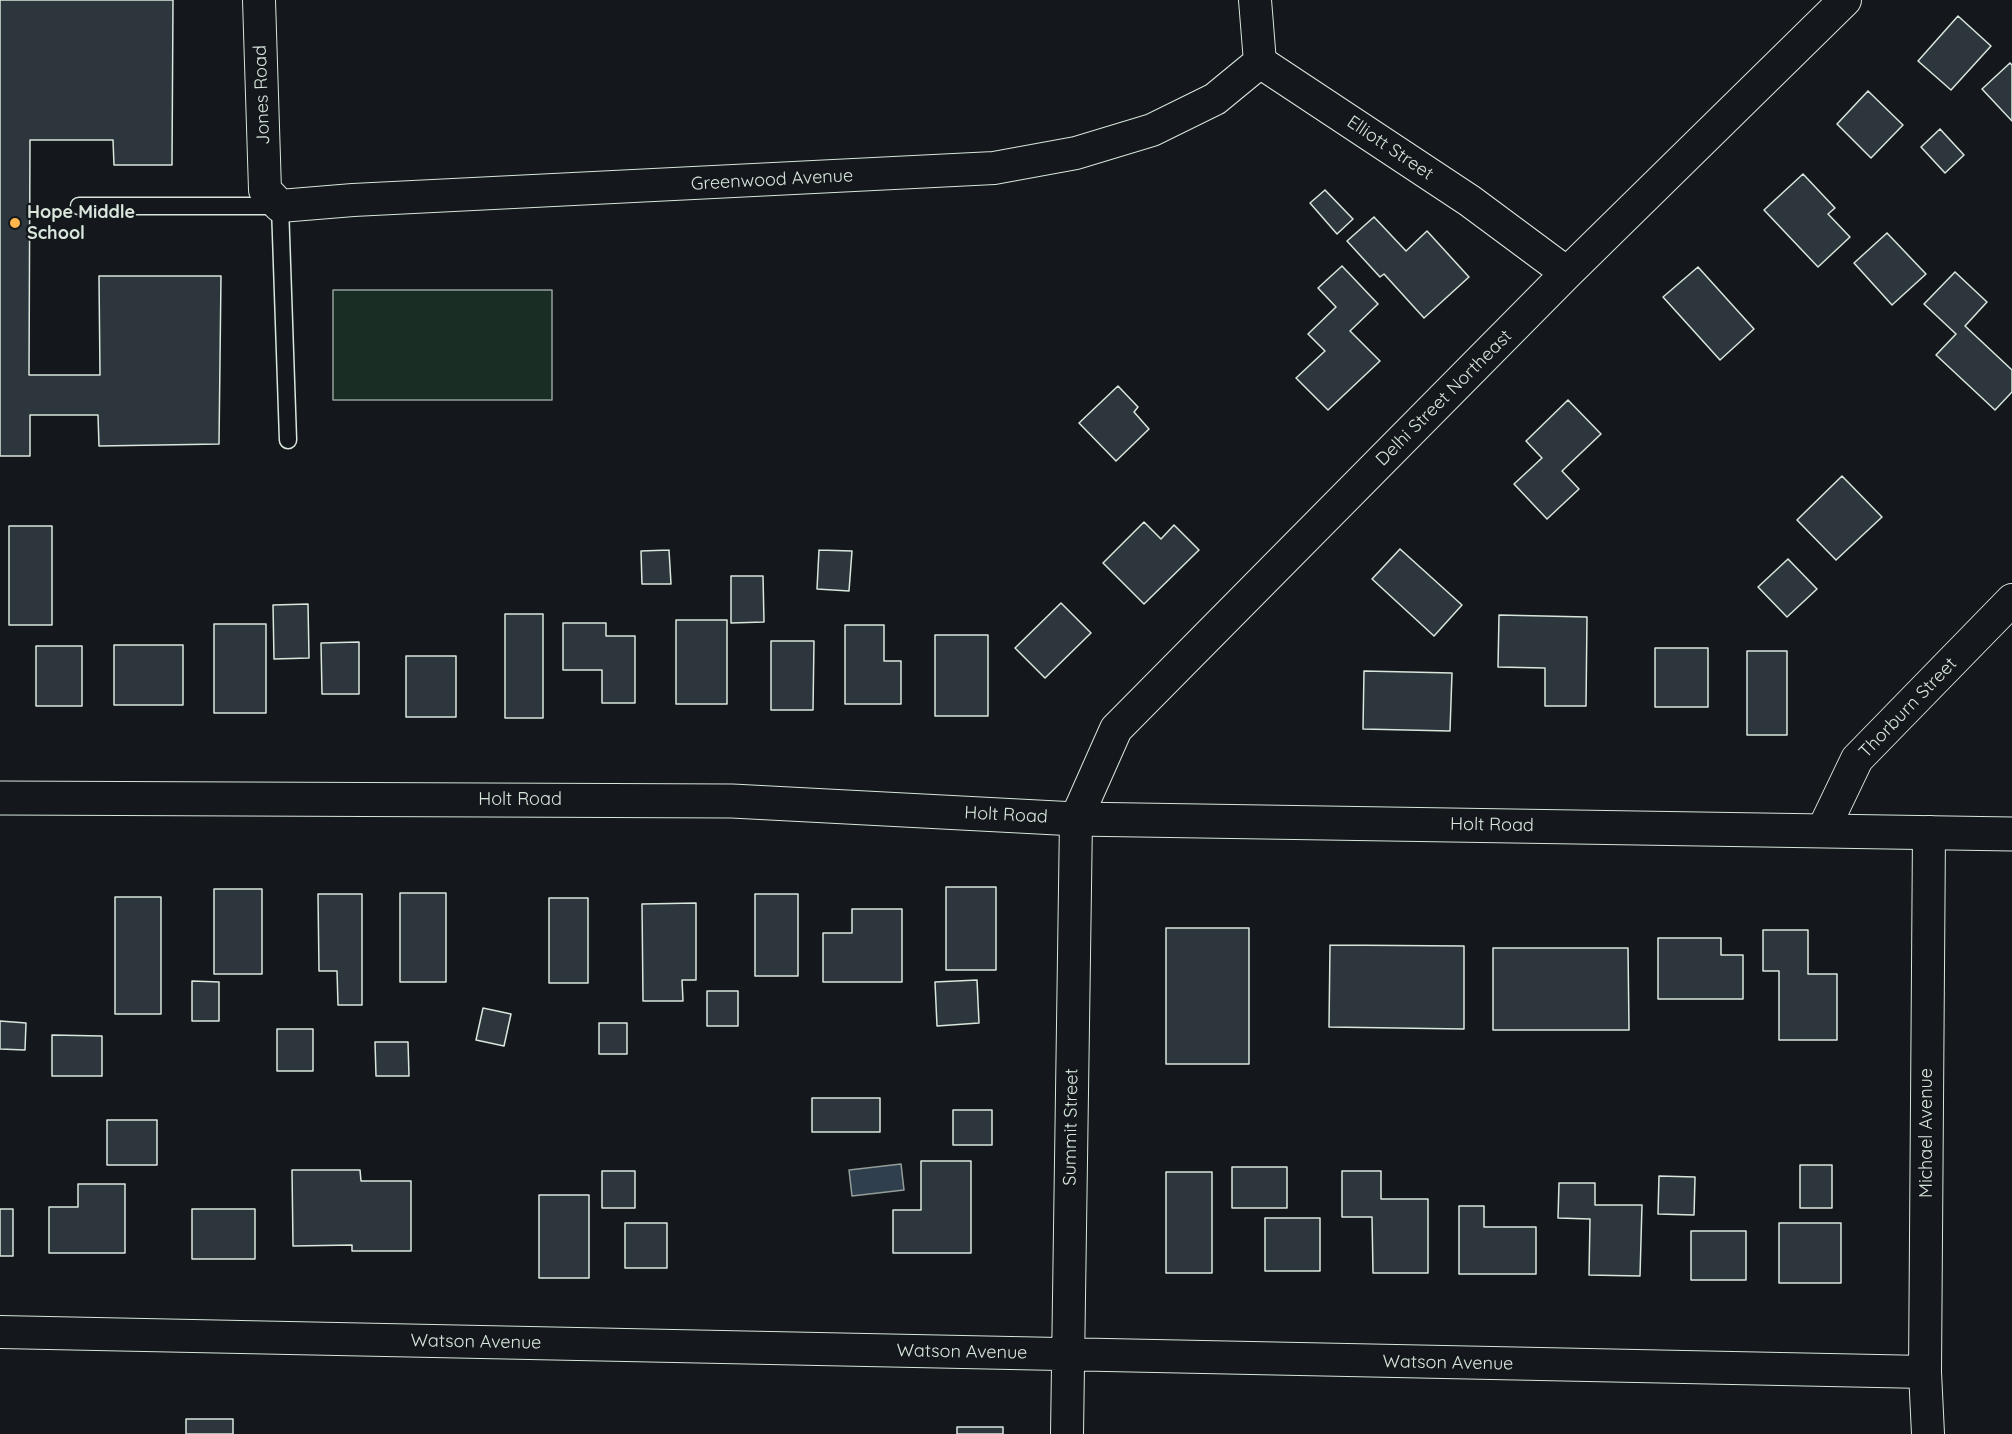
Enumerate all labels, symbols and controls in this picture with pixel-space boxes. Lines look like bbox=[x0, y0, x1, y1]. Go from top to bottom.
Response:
street label: Jones Road bbox=[249, 45, 275, 145]
street label: Elliott Street bbox=[1343, 111, 1437, 185]
street label: Greenwood Avenue bbox=[690, 165, 854, 195]
place label: Hope Middle School bbox=[27, 202, 135, 244]
marker: Hope Middle School bbox=[8, 216, 22, 230]
street label: Delhi Street Northeast bbox=[1372, 326, 1516, 470]
street label: Thorburn Street bbox=[1855, 653, 1961, 763]
street label: Holt Road bbox=[478, 789, 562, 811]
street label: Holt Road bbox=[964, 802, 1048, 828]
street label: Holt Road bbox=[1450, 813, 1534, 837]
street label: Summit Street bbox=[1059, 1068, 1083, 1186]
street label: Michael Avenue bbox=[1916, 1068, 1938, 1198]
street label: Watson Avenue bbox=[410, 1330, 542, 1354]
street label: Watson Avenue bbox=[896, 1340, 1028, 1364]
street label: Watson Avenue bbox=[1382, 1351, 1514, 1375]

